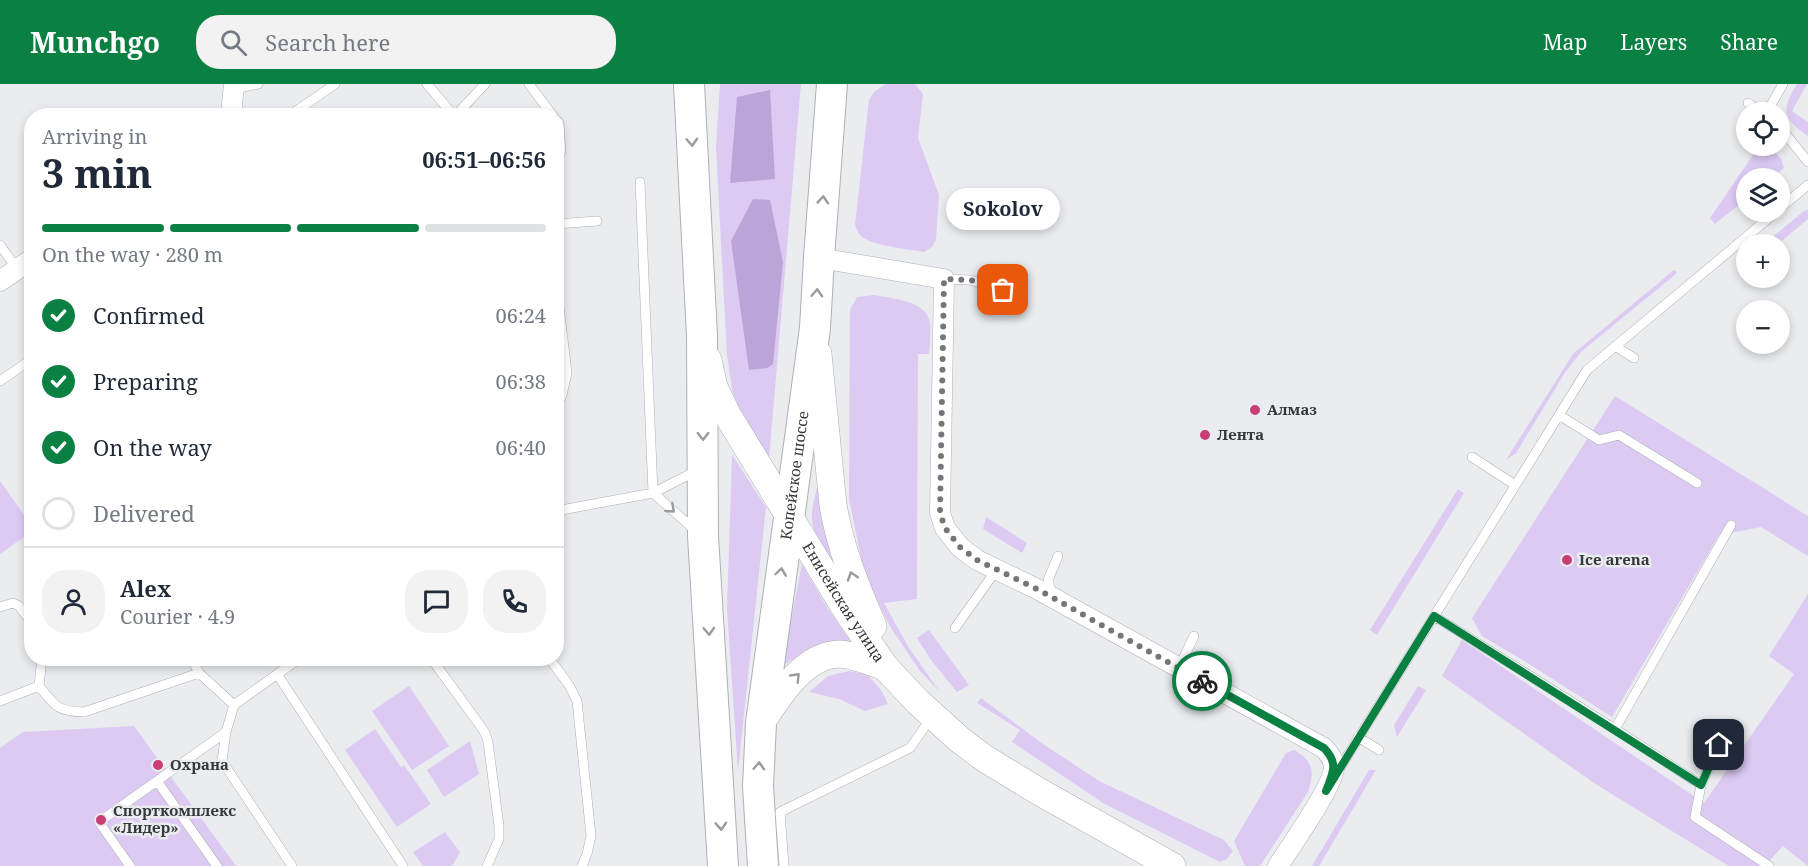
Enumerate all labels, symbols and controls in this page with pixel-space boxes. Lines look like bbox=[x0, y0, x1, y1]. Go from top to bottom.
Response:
search box bbox=[196, 15, 616, 69]
text: Munchgo bbox=[30, 23, 160, 61]
icon: search bbox=[217, 26, 250, 59]
text: Search here bbox=[265, 27, 390, 57]
text: Map bbox=[1543, 28, 1587, 56]
text: Layers bbox=[1620, 28, 1687, 56]
text: Share bbox=[1720, 28, 1778, 56]
map controls bbox=[1736, 102, 1790, 354]
button: locate bbox=[1736, 102, 1790, 156]
text: Arriving in bbox=[42, 123, 147, 150]
one-way arrow bbox=[685, 138, 698, 147]
text: 06:51–06:56 bbox=[422, 144, 546, 174]
text: 3 min bbox=[42, 146, 152, 199]
button: layers bbox=[1736, 168, 1790, 222]
callout: Sokolov bbox=[946, 188, 1060, 230]
one-way arrow bbox=[817, 195, 830, 204]
text: Sokolov bbox=[963, 195, 1043, 222]
button: + bbox=[1736, 234, 1790, 288]
text: On the way · 280 m bbox=[42, 241, 223, 268]
pin bbox=[977, 264, 1028, 315]
icon: bag bbox=[986, 273, 1019, 306]
one-way arrow bbox=[811, 289, 824, 298]
icon: check bbox=[42, 299, 75, 332]
text: Confirmed bbox=[93, 300, 204, 330]
button: − bbox=[1736, 300, 1790, 354]
text: 06:24 bbox=[496, 302, 546, 329]
icon: check bbox=[42, 365, 75, 398]
text: Preparing bbox=[93, 366, 198, 396]
text: 06:38 bbox=[496, 368, 546, 395]
place label: Алмаз bbox=[1267, 399, 1317, 419]
marker: Алмаз bbox=[1248, 403, 1262, 417]
street label: Копейское шоссе bbox=[775, 410, 813, 541]
place label: Лента bbox=[1217, 424, 1264, 444]
marker: Лента bbox=[1198, 428, 1212, 442]
icon: check bbox=[42, 431, 75, 464]
text: On the way bbox=[93, 432, 212, 462]
one-way arrow bbox=[696, 432, 709, 441]
text: 06:40 bbox=[496, 434, 546, 461]
text: Delivered bbox=[93, 498, 195, 528]
one-way arrow bbox=[664, 502, 675, 513]
street label: Енисейская улица bbox=[798, 538, 890, 666]
place label: Ice arena bbox=[1579, 549, 1650, 569]
marker: Ice arena bbox=[1560, 553, 1574, 567]
one-way arrow bbox=[774, 567, 786, 577]
button: person bbox=[42, 570, 105, 633]
button: chat bbox=[405, 570, 468, 633]
button: phone bbox=[483, 570, 546, 633]
one-way arrow bbox=[847, 571, 859, 582]
text: Alex bbox=[120, 573, 171, 603]
text: Courier · 4.9 bbox=[120, 603, 235, 630]
one-way arrow bbox=[702, 627, 715, 636]
courier bbox=[1172, 651, 1232, 711]
icon: bike bbox=[1186, 665, 1219, 698]
one-way arrow bbox=[789, 673, 800, 683]
pin bbox=[1693, 719, 1744, 770]
icon: home bbox=[1702, 728, 1735, 761]
place label: Охрана bbox=[170, 754, 229, 774]
marker: Охрана bbox=[151, 758, 165, 772]
one-way arrow bbox=[753, 761, 765, 770]
place label: Спорткомплекс «Лидер» bbox=[113, 800, 236, 837]
marker: Спорткомплекс «Лидер» bbox=[94, 813, 108, 827]
one-way arrow bbox=[714, 821, 727, 830]

